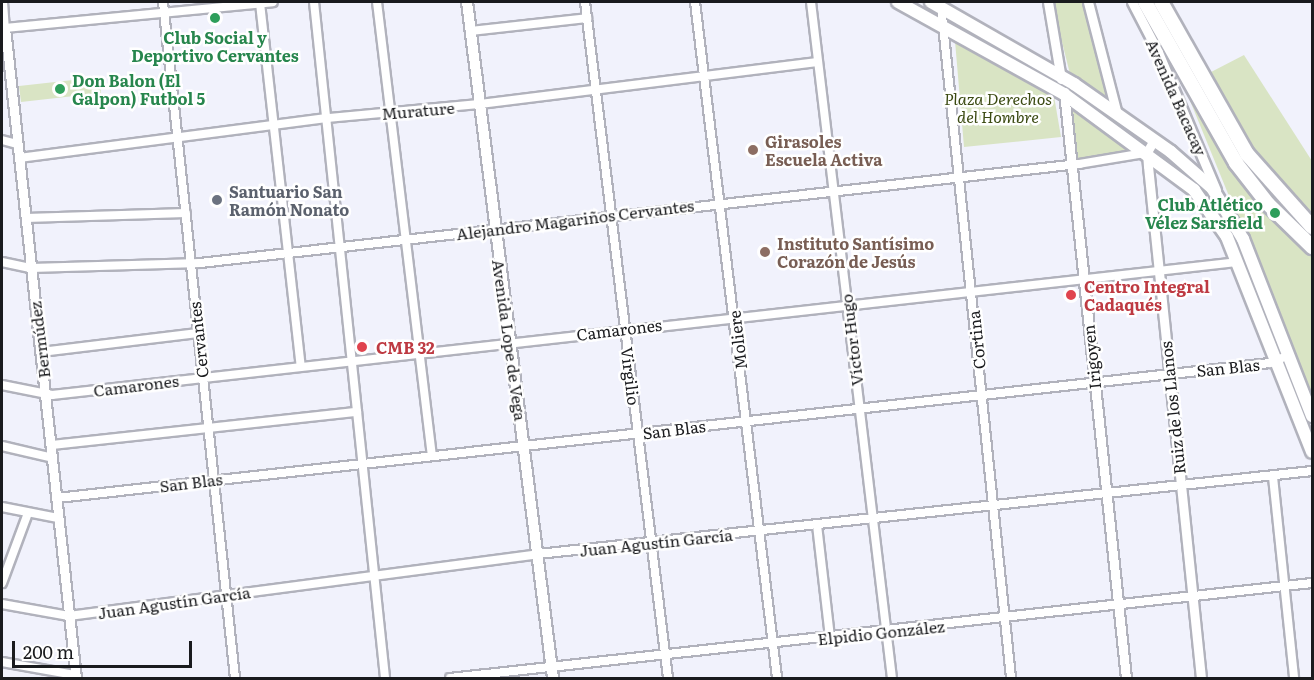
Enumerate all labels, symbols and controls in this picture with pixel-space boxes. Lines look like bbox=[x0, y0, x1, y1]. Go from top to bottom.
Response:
marker: Club Social y Deportivo Cervantes bbox=[208, 11, 222, 25]
place label: Club Social y Deportivo Cervantes bbox=[131, 27, 299, 65]
street label: Avenida Bacacay bbox=[1143, 36, 1211, 158]
place label: Don Balon (El Galpon) Futbol 5 bbox=[72, 70, 205, 108]
marker: Don Balon (El Galpon) Futbol 5 bbox=[53, 82, 67, 96]
park label: Plaza Derechos del Hombre bbox=[944, 88, 1052, 126]
street label: Murature bbox=[381, 97, 455, 123]
place label: Girasoles Escuela Activa bbox=[765, 131, 882, 169]
marker: Girasoles Escuela Activa bbox=[746, 143, 760, 157]
place label: Santuario San Ramón Nonato bbox=[229, 181, 349, 219]
marker: Santuario San Ramón Nonato bbox=[210, 193, 224, 207]
place label: Club Atlético Vélez Sarsfield bbox=[1145, 194, 1263, 232]
street label: Alejandro Magariños Cervantes bbox=[455, 195, 695, 243]
marker: Club Atlético Vélez Sarsfield bbox=[1268, 206, 1282, 220]
place label: Instituto Santísimo Corazón de Jesús bbox=[777, 233, 934, 271]
marker: Instituto Santísimo Corazón de Jesús bbox=[758, 245, 772, 259]
street label: Avenida Lope de Vega bbox=[489, 258, 531, 422]
place label: Centro Integral Cadaqués bbox=[1084, 276, 1210, 314]
marker: Centro Integral Cadaqués bbox=[1062, 286, 1080, 304]
street label: Víctor Hugo bbox=[836, 293, 866, 387]
street label: Bermúdez bbox=[25, 301, 53, 379]
street label: Cervantes bbox=[184, 301, 212, 379]
street label: Moliere bbox=[724, 309, 750, 371]
street label: Cortina bbox=[963, 310, 989, 370]
street label: Camarones bbox=[575, 314, 663, 344]
street label: Irigoyen bbox=[1078, 324, 1104, 390]
place label: CMB 32 bbox=[376, 337, 435, 357]
marker: CMB 32 bbox=[353, 338, 371, 356]
street label: Ruiz de los Llanos bbox=[1155, 340, 1189, 476]
street label: Virgilio bbox=[618, 346, 644, 406]
street label: San Blas bbox=[1196, 354, 1260, 380]
street label: Camarones bbox=[92, 370, 180, 400]
street label: San Blas bbox=[641, 416, 707, 442]
street label: San Blas bbox=[158, 469, 224, 495]
street label: Juan Agustín García bbox=[578, 524, 734, 560]
street label: Juan Agustín García bbox=[96, 582, 252, 622]
street label: Elpidio González bbox=[816, 616, 946, 648]
scale bar bbox=[15, 629, 195, 667]
text: 200 m bbox=[23, 638, 74, 665]

